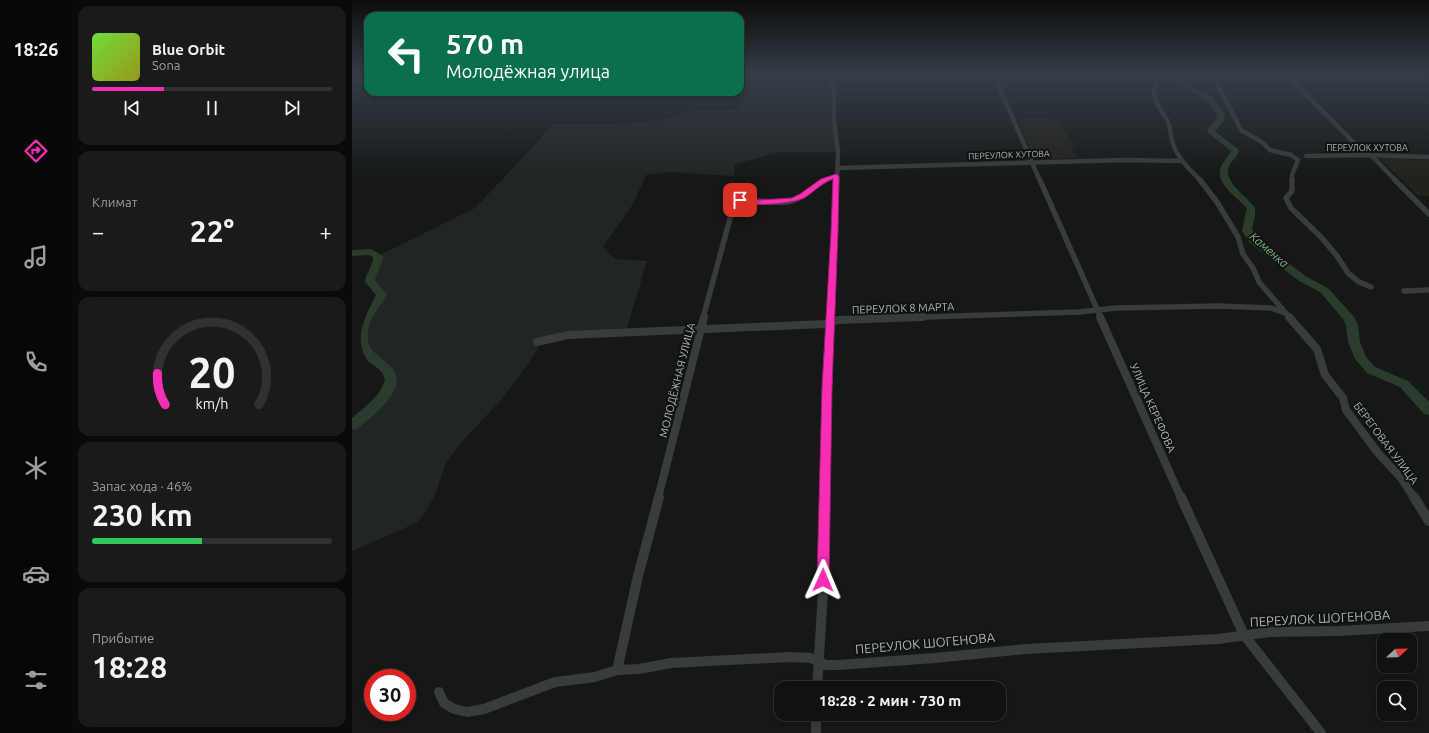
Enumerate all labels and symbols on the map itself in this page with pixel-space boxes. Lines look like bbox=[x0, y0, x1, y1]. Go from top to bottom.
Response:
street label: ПЕРЕУЛОК ХУТОВА bbox=[1326, 143, 1408, 153]
street label: ПЕРЕУЛОК ХУТОВА bbox=[968, 149, 1050, 161]
pin bbox=[723, 183, 757, 217]
water label: Каменка bbox=[1247, 229, 1292, 270]
street label: ПЕРЕУЛОК 8 МАРТА bbox=[852, 300, 955, 316]
street label: МОЛОДЁЖНАЯ УЛИЦА bbox=[657, 320, 697, 439]
street label: УЛИЦА КЕРЕФОВА bbox=[1128, 362, 1178, 455]
street label: БЕРЕГОВАЯ УЛИЦА bbox=[1351, 400, 1421, 487]
position arrow bbox=[802, 559, 844, 601]
street label: ПЕРЕУЛОК ШОГЕНОВА bbox=[1249, 607, 1391, 629]
street label: ПЕРЕУЛОК ШОГЕНОВА bbox=[854, 630, 996, 656]
north arrow bbox=[1377, 633, 1417, 673]
speed limit sign: 30 bbox=[364, 669, 416, 721]

